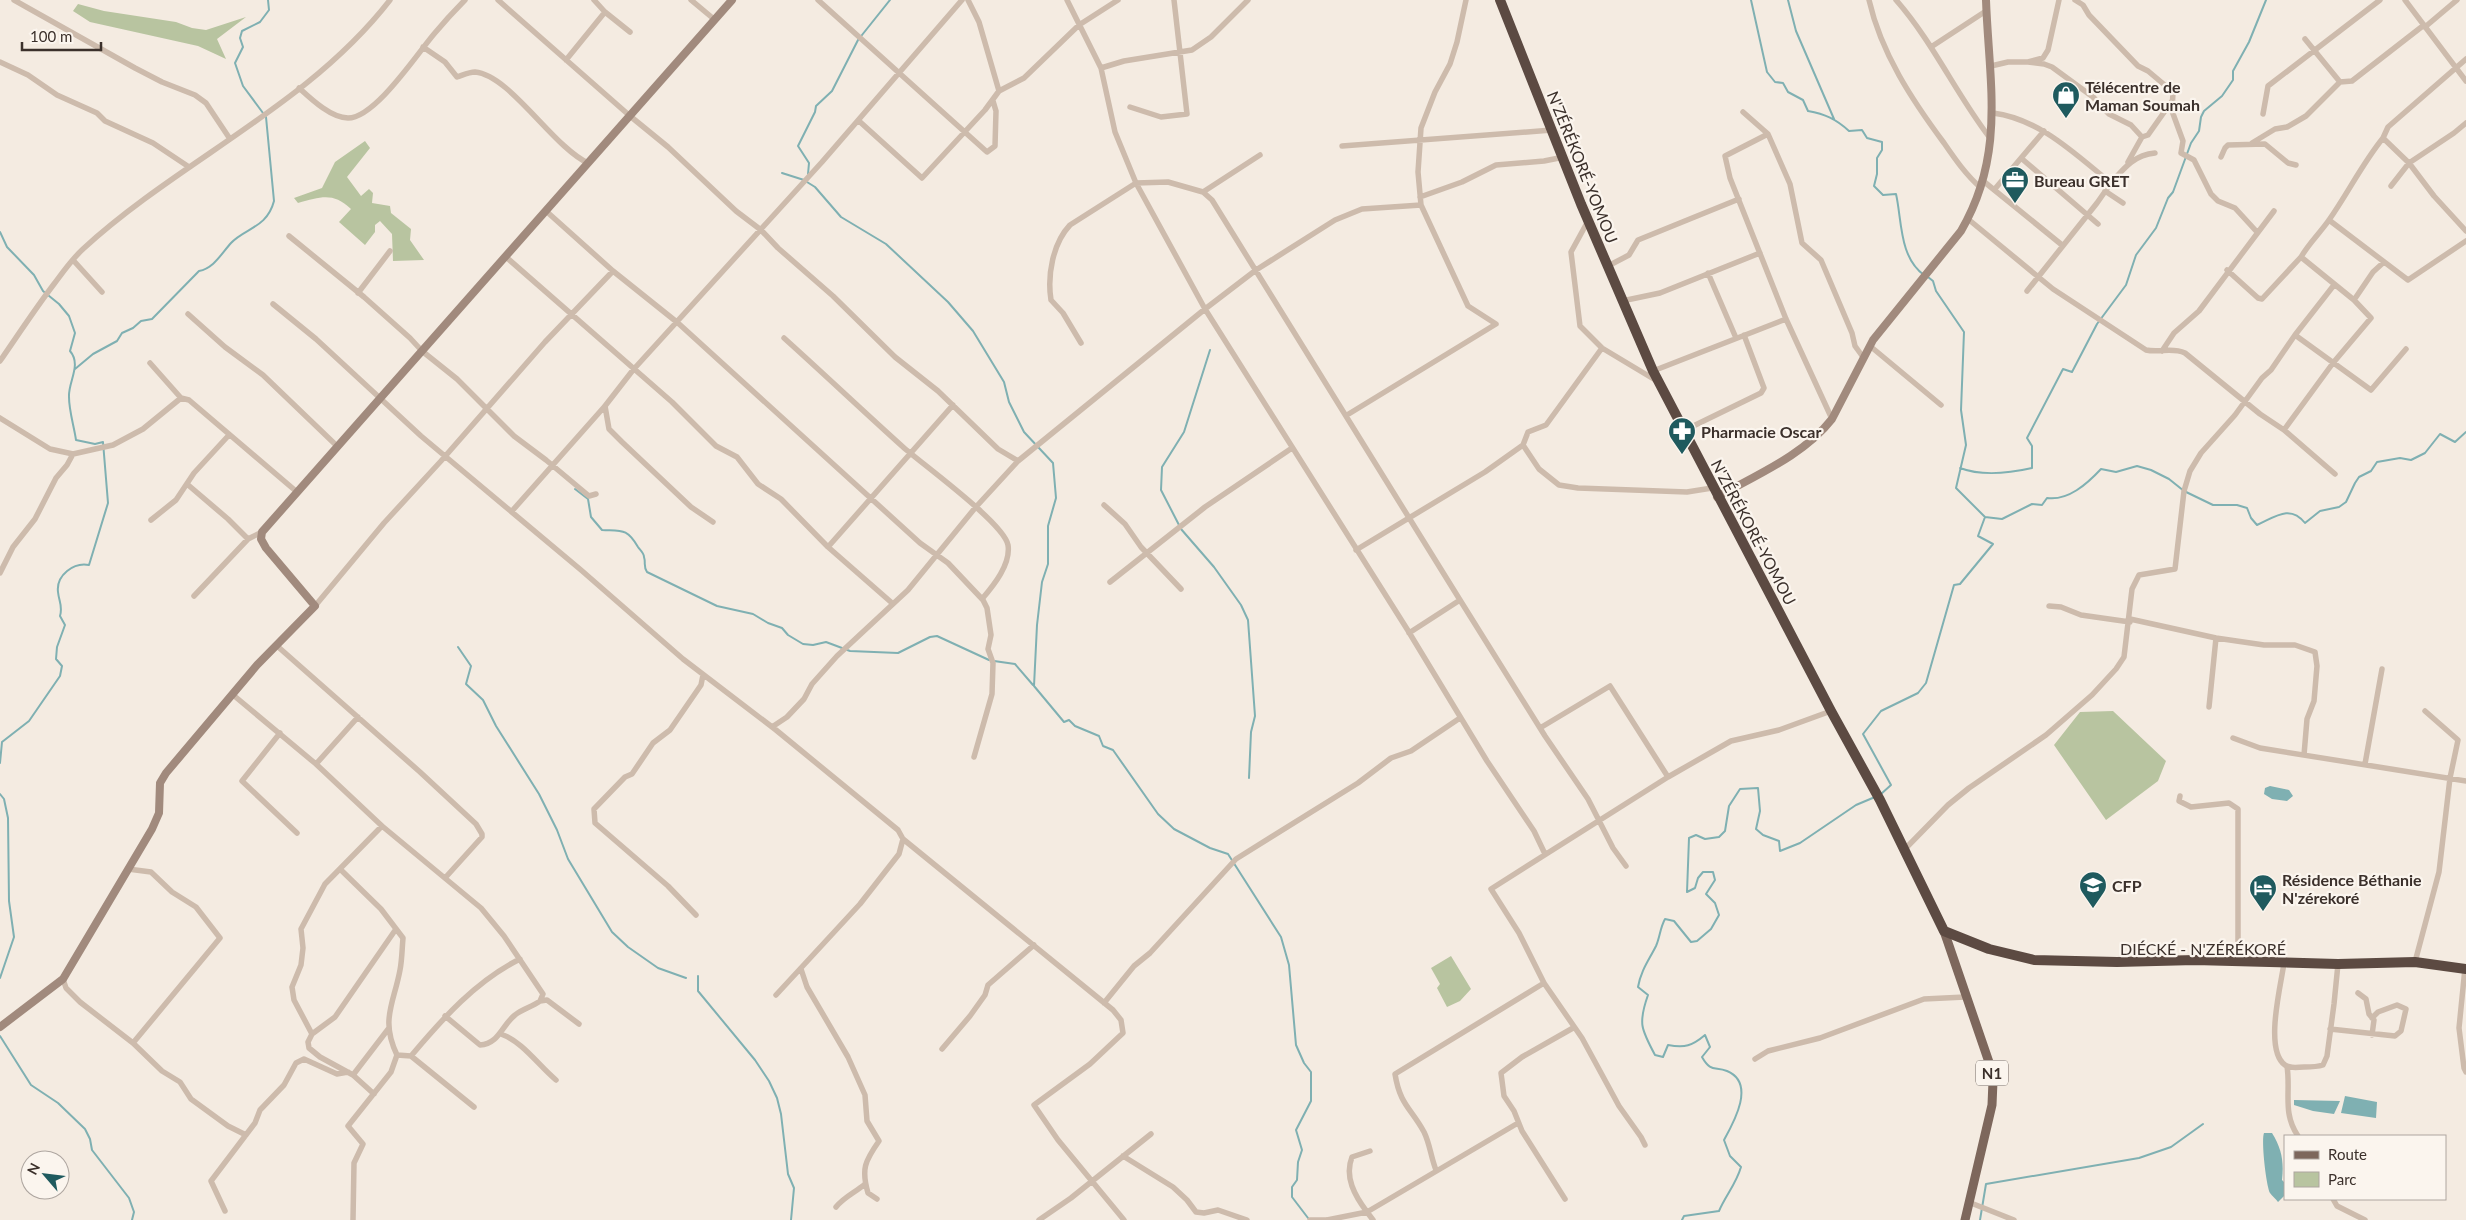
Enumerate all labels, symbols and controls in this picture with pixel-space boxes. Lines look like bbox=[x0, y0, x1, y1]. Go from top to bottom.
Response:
scale bar bbox=[22, 20, 101, 52]
text: 100 m bbox=[30, 27, 72, 45]
place label: Télécentre de Maman Soumah bbox=[2085, 77, 2200, 114]
shop icon: Télécentre de Maman Soumah bbox=[2051, 80, 2081, 119]
street label: N'ZÉRÉKORÉ-YOMOU bbox=[1544, 88, 1622, 246]
office icon: Bureau GRET bbox=[2000, 165, 2030, 204]
place label: Bureau GRET bbox=[2034, 171, 2130, 190]
pharmacy icon: Pharmacie Oscar bbox=[1667, 416, 1697, 455]
place label: Pharmacie Oscar bbox=[1701, 422, 1821, 441]
street label: N'ZÉRÉKORÉ-YOMOU bbox=[1708, 456, 1800, 608]
school or university icon: CFP bbox=[2078, 870, 2108, 909]
place label: Résidence Béthanie N'zérekoré bbox=[2282, 870, 2422, 907]
hotel icon: Résidence Béthanie N'zérekoré bbox=[2248, 873, 2278, 912]
place label: CFP bbox=[2112, 876, 2142, 895]
street label: DIÉCKÉ - N'ZÉRÉKORÉ bbox=[2120, 939, 2286, 958]
road number: N1 bbox=[1976, 1060, 2008, 1086]
legend bbox=[2284, 1135, 2446, 1200]
text: Route bbox=[2328, 1145, 2367, 1163]
north arrow bbox=[20, 1150, 70, 1200]
text: N bbox=[23, 1160, 43, 1177]
text: Parc bbox=[2328, 1170, 2357, 1188]

